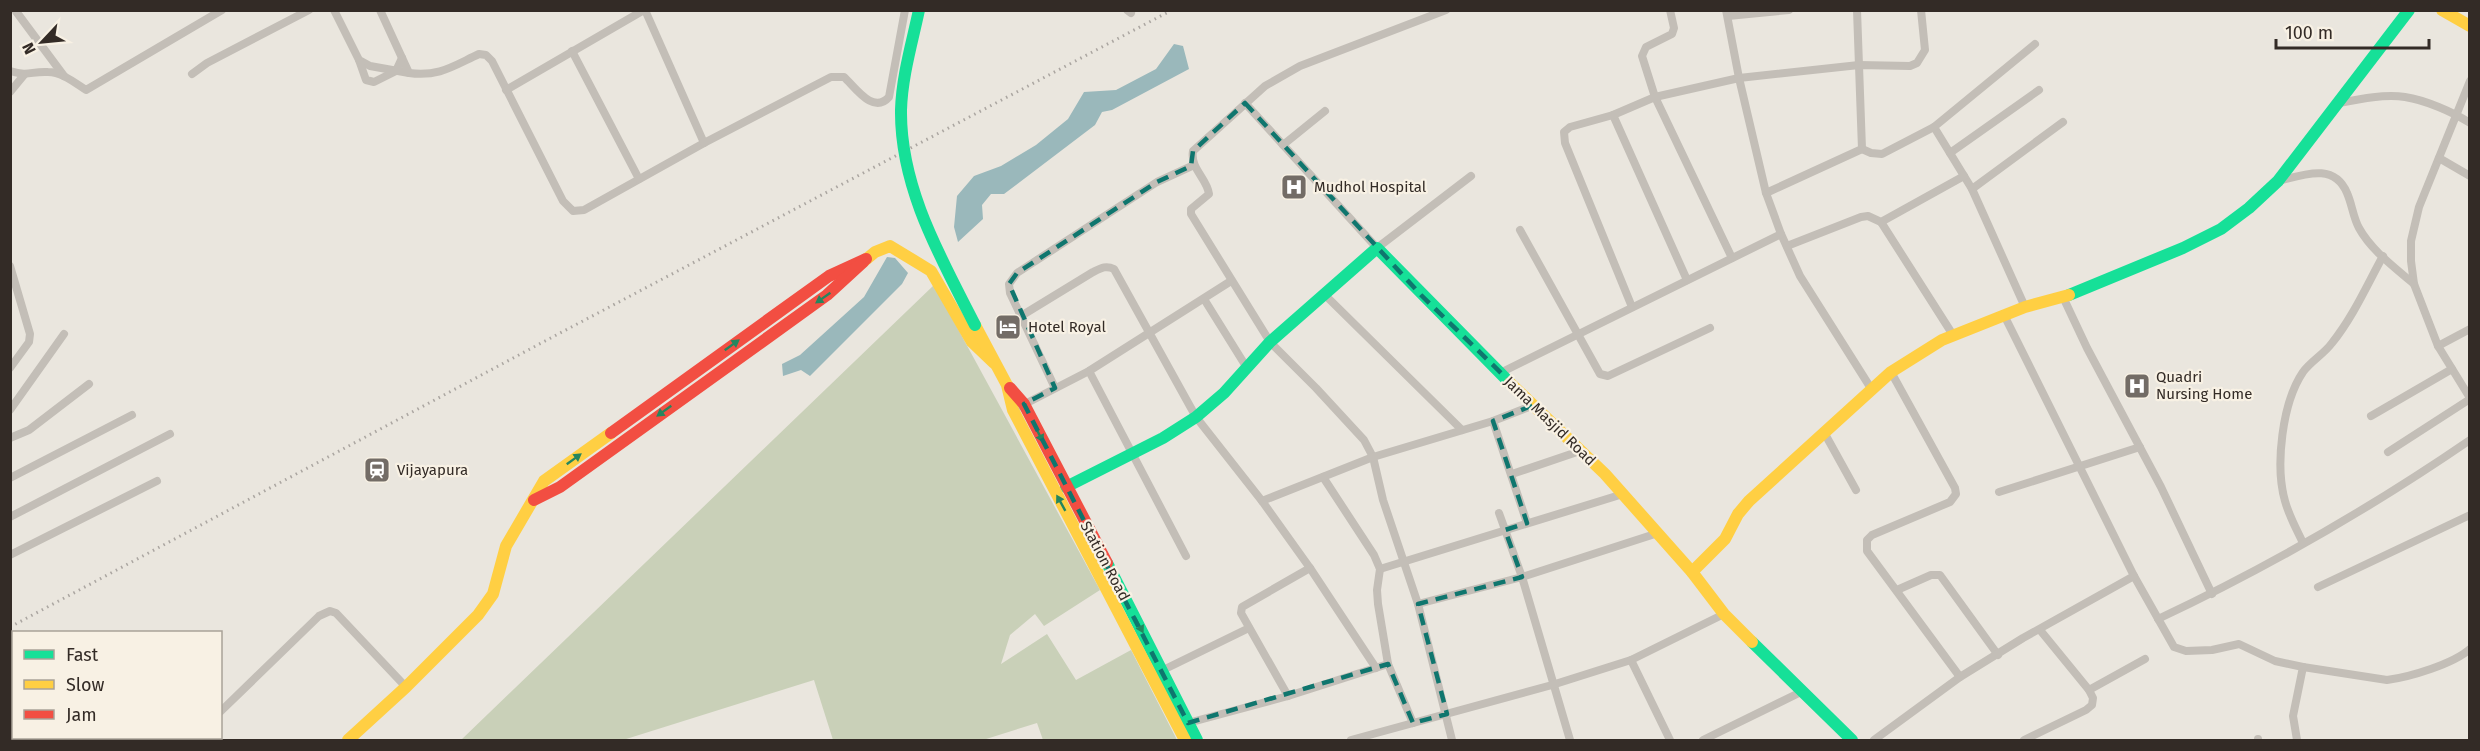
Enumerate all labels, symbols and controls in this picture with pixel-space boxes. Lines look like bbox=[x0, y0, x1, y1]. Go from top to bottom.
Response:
north arrow bbox=[12, 12, 72, 72]
scale bar bbox=[2276, 12, 2429, 50]
text: 100 m bbox=[2285, 22, 2333, 44]
text: N bbox=[18, 39, 40, 57]
hospital icon: Mudhol Hospital bbox=[1279, 172, 1309, 202]
place label: Mudhol Hospital bbox=[1314, 178, 1427, 196]
one-way arrow bbox=[815, 292, 831, 304]
hotel icon: Hotel Royal bbox=[993, 312, 1023, 342]
place label: Hotel Royal bbox=[1028, 318, 1106, 336]
one-way arrow bbox=[723, 339, 739, 351]
place label: Quadri Nursing Home bbox=[2156, 368, 2252, 403]
hospital icon: Quadri Nursing Home bbox=[2122, 371, 2152, 401]
street label: Jama Masjid Road bbox=[1500, 373, 1600, 469]
one-way arrow bbox=[656, 405, 672, 417]
one-way arrow bbox=[1034, 425, 1043, 442]
one-way arrow bbox=[566, 454, 581, 466]
station icon: Vijayapura bbox=[362, 455, 392, 485]
place label: Vijayapura bbox=[397, 461, 468, 479]
one-way arrow bbox=[1056, 494, 1066, 511]
street label: Station Road bbox=[1077, 518, 1133, 604]
one-way arrow bbox=[1134, 617, 1144, 634]
legend bbox=[12, 631, 222, 739]
text: Fast bbox=[66, 644, 99, 666]
text: Slow bbox=[66, 674, 105, 696]
text: Jam bbox=[66, 704, 97, 726]

